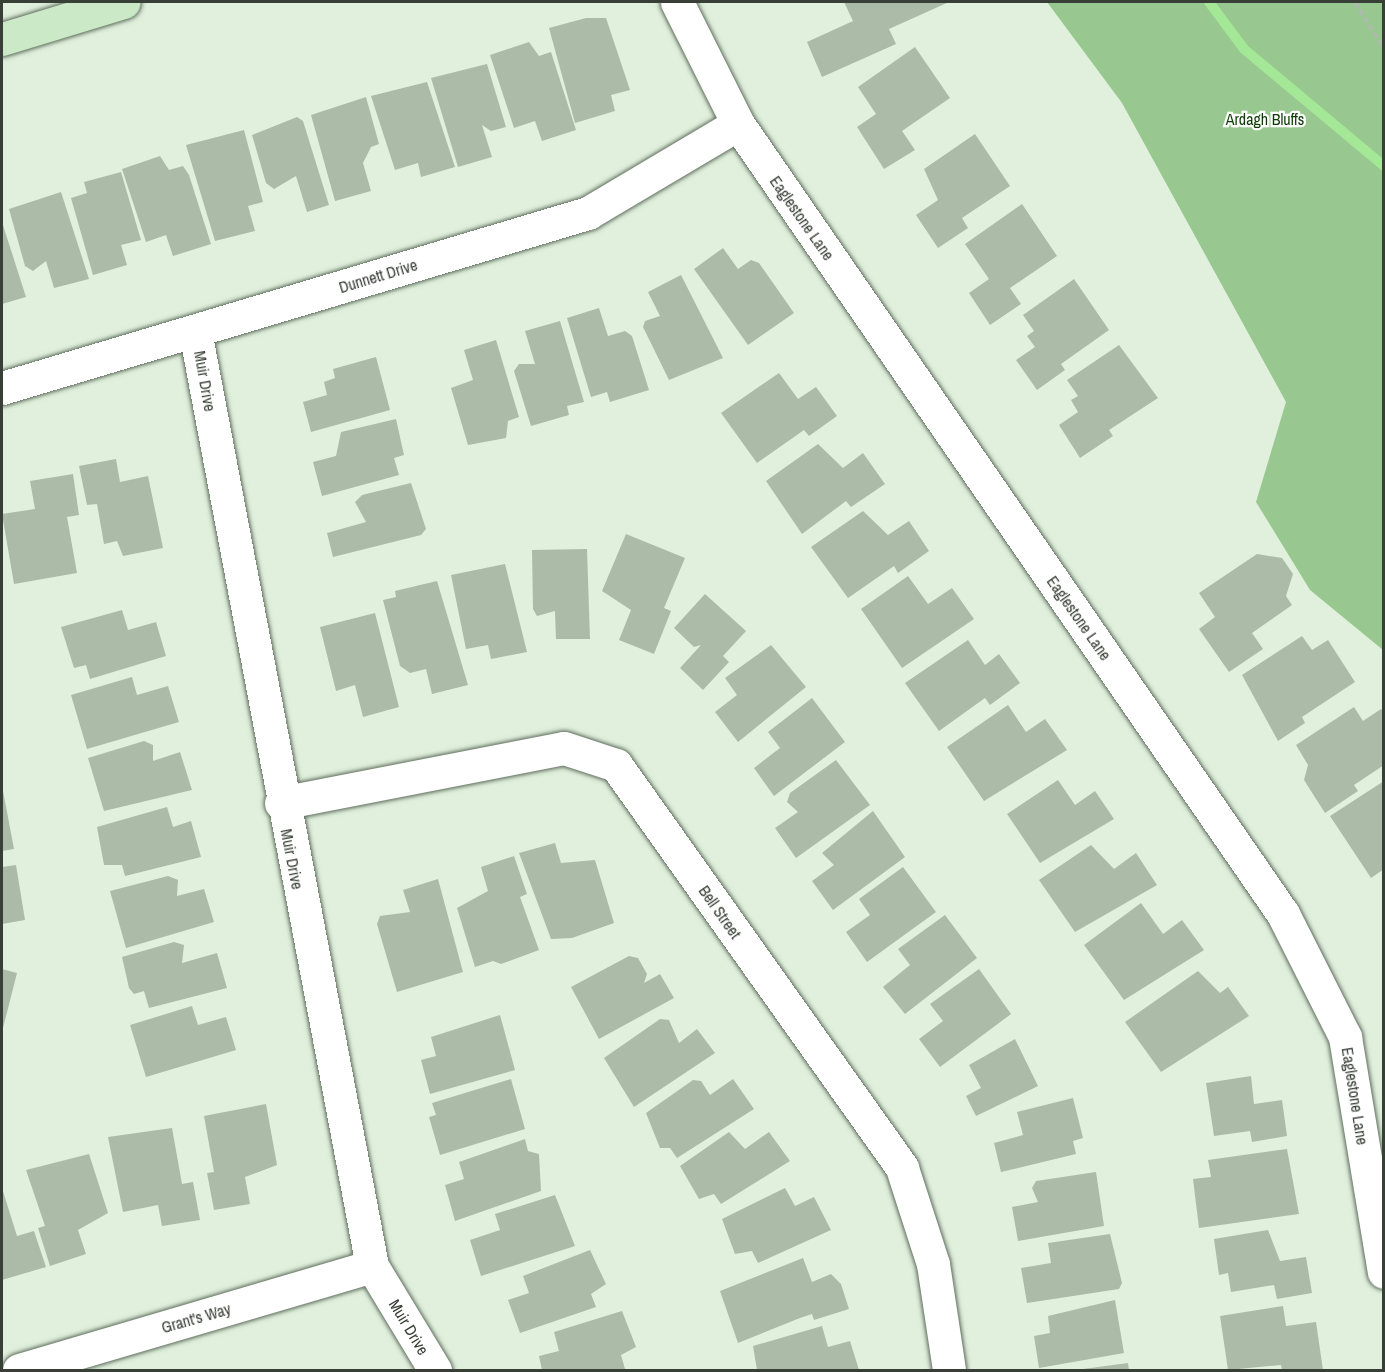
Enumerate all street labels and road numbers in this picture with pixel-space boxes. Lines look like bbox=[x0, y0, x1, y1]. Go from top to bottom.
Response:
street label: Eaglestone Lane bbox=[766, 172, 838, 264]
street label: Dunnett Drive bbox=[336, 255, 420, 297]
street label: Muir Drive bbox=[190, 349, 220, 413]
street label: Eaglestone Lane bbox=[1043, 572, 1115, 664]
street label: Muir Drive bbox=[277, 827, 307, 891]
street label: Bell Street bbox=[695, 882, 745, 942]
street label: Eaglestone Lane bbox=[1338, 1046, 1372, 1146]
street label: Muir Drive bbox=[385, 1296, 433, 1358]
street label: Grant's Way bbox=[159, 1299, 233, 1337]

